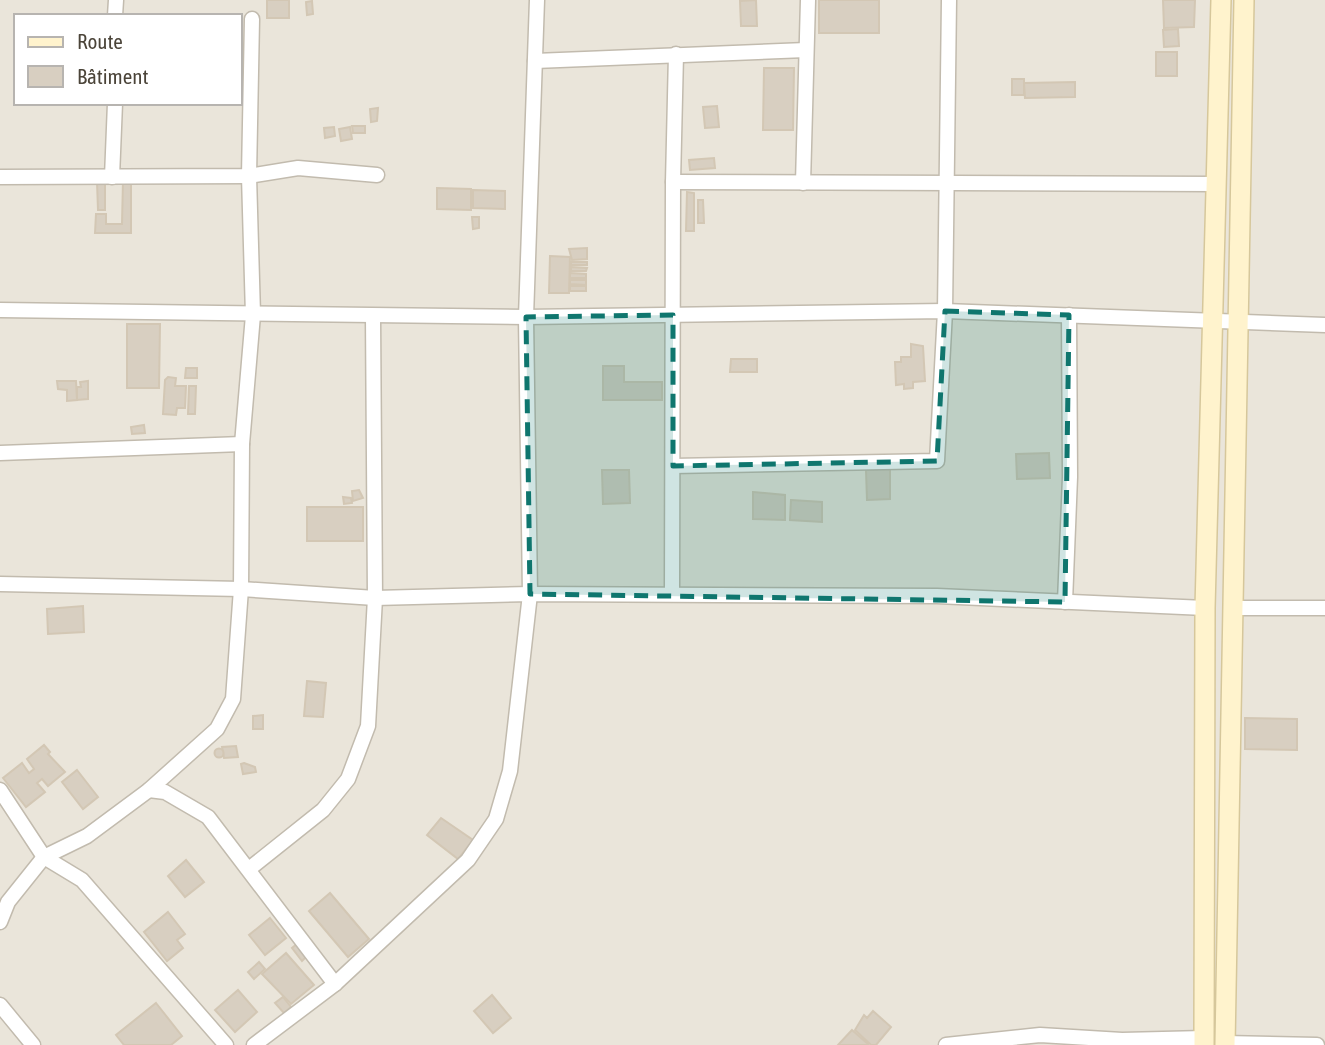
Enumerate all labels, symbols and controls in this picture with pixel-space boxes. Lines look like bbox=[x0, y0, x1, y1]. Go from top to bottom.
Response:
legend bbox=[14, 14, 242, 105]
text: Route bbox=[77, 29, 123, 53]
text: Bâtiment bbox=[77, 64, 148, 88]

